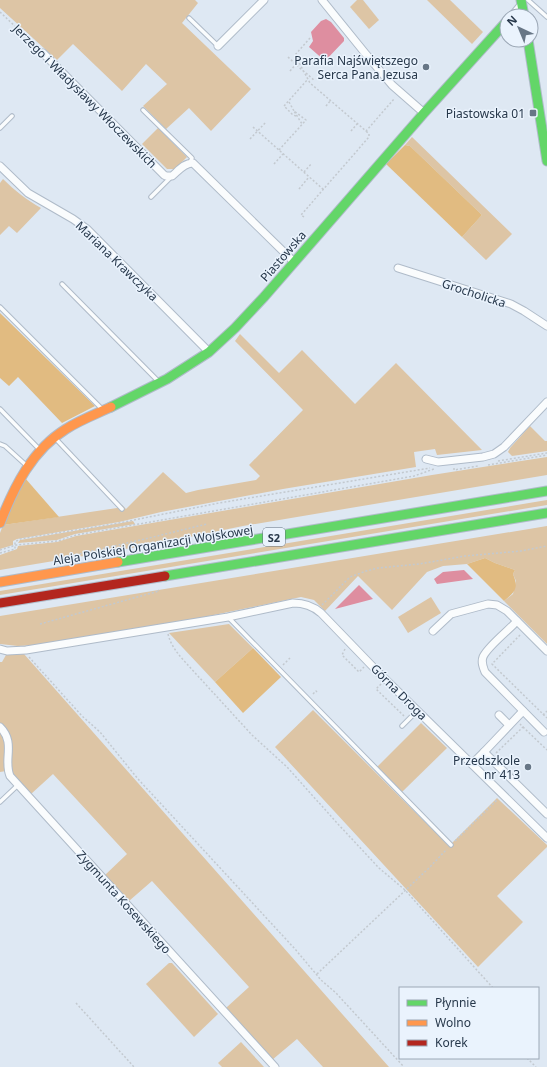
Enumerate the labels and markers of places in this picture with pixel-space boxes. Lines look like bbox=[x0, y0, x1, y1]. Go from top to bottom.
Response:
place label: Parafia Najświętszego Serca Pana Jezusa bbox=[294, 52, 418, 83]
marker: Parafia Najświętszego Serca Pana Jezusa bbox=[421, 62, 431, 72]
place label: Piastowska 01 bbox=[446, 105, 525, 122]
marker: Piastowska 01 bbox=[528, 108, 538, 118]
place label: Przedszkole nr 413 bbox=[453, 752, 520, 783]
marker: Przedszkole nr 413 bbox=[523, 762, 533, 772]

